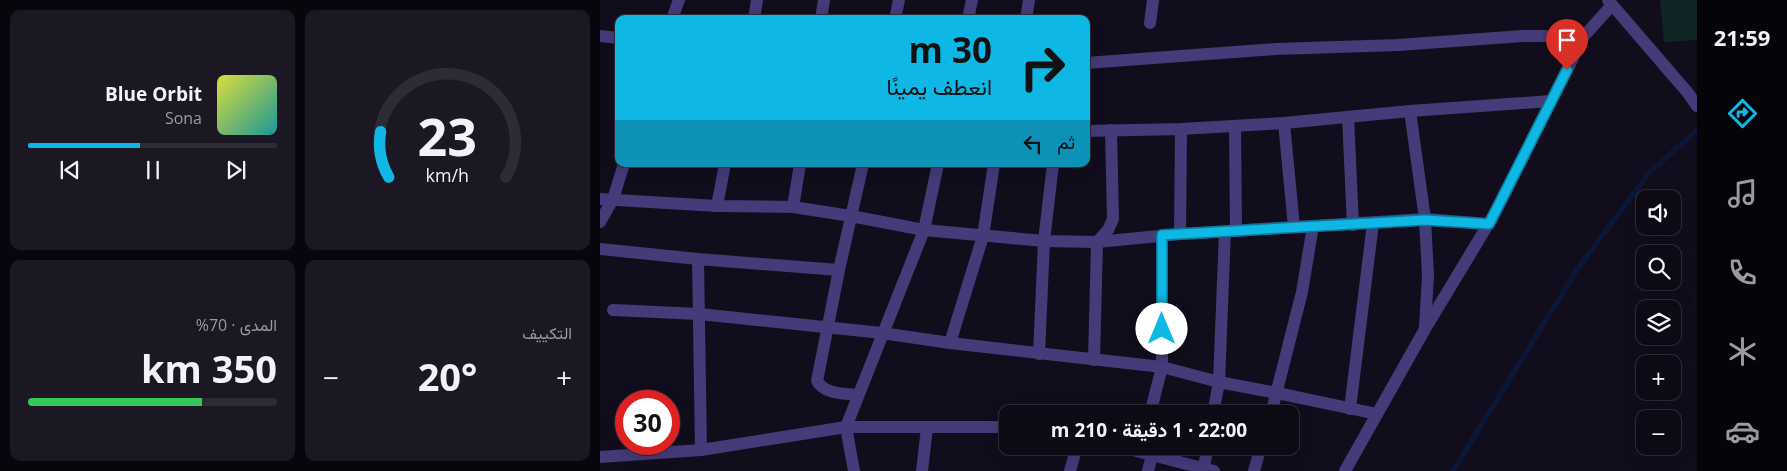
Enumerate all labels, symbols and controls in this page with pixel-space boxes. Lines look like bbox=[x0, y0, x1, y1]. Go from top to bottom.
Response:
pin bbox=[1546, 19, 1588, 70]
text: 21:59 bbox=[1714, 22, 1770, 52]
text: 30 m bbox=[909, 26, 992, 73]
icon: arrive bbox=[1553, 26, 1581, 54]
icon: right bbox=[1010, 35, 1075, 100]
text: انعطف يمينًا bbox=[886, 71, 992, 101]
text: Blue Orbit bbox=[105, 81, 202, 107]
icon: directions bbox=[1725, 96, 1760, 131]
text: 23 bbox=[418, 100, 477, 171]
text: Sona bbox=[165, 107, 202, 129]
text: ثم bbox=[1057, 129, 1075, 155]
icon: left bbox=[1019, 130, 1047, 158]
icon: previous bbox=[56, 156, 84, 184]
icon: pause bbox=[139, 156, 167, 184]
icon: next bbox=[222, 156, 250, 184]
text: km/h bbox=[426, 163, 469, 187]
icon: music bbox=[1725, 176, 1760, 211]
map controls bbox=[1636, 190, 1681, 455]
button: sound bbox=[1636, 190, 1681, 235]
button: search bbox=[1636, 245, 1681, 290]
icon: phone bbox=[1725, 255, 1760, 290]
button: layers bbox=[1636, 300, 1681, 345]
position arrow bbox=[1135, 302, 1187, 354]
text: المدى · 70% bbox=[196, 314, 277, 336]
text: التكييف bbox=[522, 322, 572, 344]
icon: climate bbox=[1725, 334, 1760, 369]
text: 350 km bbox=[141, 342, 277, 394]
text: 20° bbox=[418, 350, 477, 402]
button: + bbox=[1636, 355, 1681, 400]
text: − bbox=[323, 358, 339, 396]
text: + bbox=[556, 358, 572, 396]
speed limit sign: 30 bbox=[615, 390, 680, 455]
button: − bbox=[1636, 410, 1681, 455]
icon: car bbox=[1725, 414, 1760, 449]
text: 22:00 · 1 دقيقة · 210 m bbox=[1051, 417, 1247, 443]

